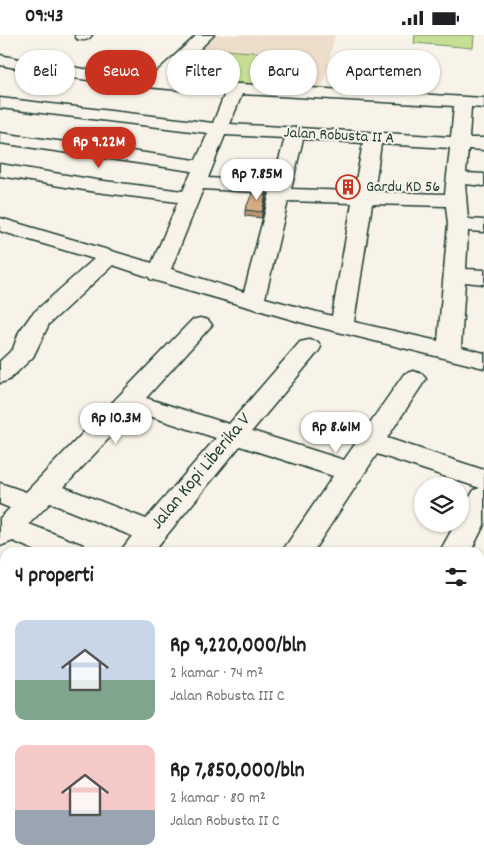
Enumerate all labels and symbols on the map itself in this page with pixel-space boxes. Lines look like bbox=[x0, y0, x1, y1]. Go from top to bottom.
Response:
street label: Jalan Robusta II A bbox=[283, 122, 395, 150]
pin: Rp 9.22M bbox=[47, 127, 151, 169]
pin: Rp 7.85M bbox=[205, 159, 309, 201]
building icon: Gardu KD 56 bbox=[335, 174, 361, 200]
place label: Gardu KD 56 bbox=[366, 176, 440, 199]
pin: Rp 10.3M bbox=[64, 403, 168, 445]
street label: Jalan Kopi Liberika V bbox=[145, 408, 259, 536]
pin: Rp 8.61M bbox=[284, 411, 388, 454]

